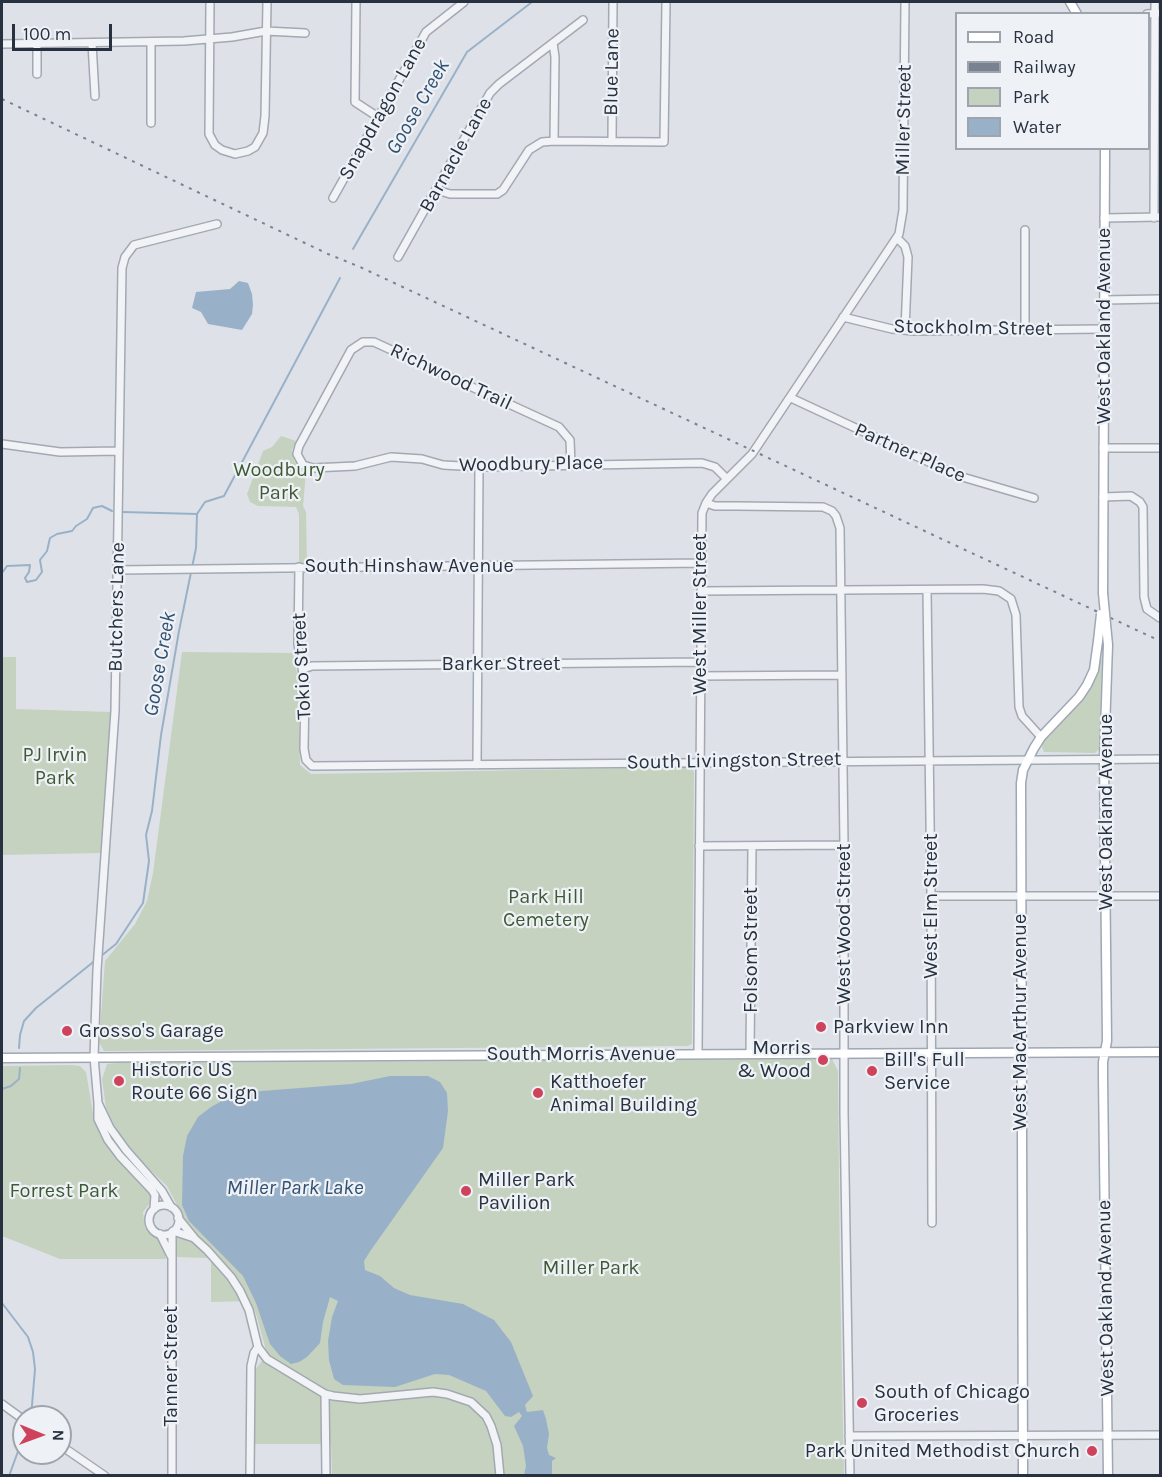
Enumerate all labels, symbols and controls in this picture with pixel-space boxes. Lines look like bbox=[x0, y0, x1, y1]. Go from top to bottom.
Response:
scale bar bbox=[15, 12, 116, 50]
legend bbox=[955, 12, 1150, 150]
text: 100 m bbox=[23, 23, 71, 45]
text: Road bbox=[1013, 26, 1054, 48]
street label: Blue Lane bbox=[599, 28, 625, 116]
street label: Snapdragon Lane bbox=[334, 34, 432, 184]
water label: Goose Creek bbox=[381, 55, 455, 159]
text: Railway bbox=[1013, 56, 1076, 78]
street label: Miller Street bbox=[891, 64, 917, 176]
text: Park bbox=[1013, 86, 1050, 108]
street label: Barnacle Lane bbox=[415, 93, 497, 217]
text: Water bbox=[1013, 116, 1061, 138]
street label: West Oakland Avenue bbox=[1092, 228, 1116, 424]
street label: Stockholm Street bbox=[893, 315, 1053, 341]
street label: Richwood Trail bbox=[386, 338, 516, 416]
street label: Partner Place bbox=[851, 418, 969, 488]
street label: Woodbury Place bbox=[459, 451, 603, 477]
park label: Woodbury Park bbox=[233, 458, 325, 505]
street label: West Miller Street bbox=[688, 533, 712, 695]
street label: Butchers Lane bbox=[104, 542, 130, 672]
street label: South Hinshaw Avenue bbox=[304, 554, 514, 578]
water label: Goose Creek bbox=[138, 610, 182, 718]
street label: Tokio Street bbox=[287, 612, 317, 720]
street label: Barker Street bbox=[441, 652, 561, 676]
street label: West Oakland Avenue bbox=[1094, 714, 1118, 910]
park label: PJ Irvin Park bbox=[23, 743, 87, 790]
street label: South Livingston Street bbox=[626, 747, 842, 775]
street label: West Elm Street bbox=[919, 833, 943, 979]
street label: West Wood Street bbox=[832, 844, 856, 1004]
park label: Park Hill Cemetery bbox=[503, 885, 589, 932]
street label: Folsom Street bbox=[739, 887, 763, 1013]
street label: West MacArthur Avenue bbox=[1008, 914, 1032, 1130]
place label: Parkview Inn bbox=[833, 1015, 949, 1039]
place label: Grosso's Garage bbox=[79, 1019, 224, 1043]
marker: Parkview Inn bbox=[814, 1020, 828, 1034]
marker: Grosso's Garage bbox=[60, 1024, 74, 1038]
place label: Morris & Wood bbox=[737, 1036, 811, 1083]
street label: South Morris Avenue bbox=[487, 1042, 675, 1066]
place label: Bill's Full Service bbox=[884, 1048, 965, 1095]
marker: Morris & Wood bbox=[816, 1053, 830, 1067]
place label: Historic US Route 66 Sign bbox=[131, 1058, 258, 1105]
marker: Bill's Full Service bbox=[865, 1064, 879, 1078]
place label: Katthoefer Animal Building bbox=[550, 1070, 697, 1117]
marker: Historic US Route 66 Sign bbox=[112, 1074, 126, 1088]
marker: Katthoefer Animal Building bbox=[531, 1086, 545, 1100]
place label: Miller Park Pavilion bbox=[478, 1168, 575, 1215]
water label: Miller Park Lake bbox=[227, 1175, 363, 1201]
park label: Forrest Park bbox=[10, 1179, 118, 1203]
marker: Miller Park Pavilion bbox=[459, 1184, 473, 1198]
street label: West Oakland Avenue bbox=[1092, 1200, 1120, 1396]
park label: Miller Park bbox=[543, 1256, 639, 1280]
street label: Tanner Street bbox=[159, 1306, 183, 1426]
place label: South of Chicago Groceries bbox=[874, 1380, 1030, 1427]
marker: South of Chicago Groceries bbox=[855, 1396, 869, 1410]
north arrow bbox=[12, 1405, 72, 1465]
text: N bbox=[49, 1429, 68, 1441]
place label: Park United Methodist Church bbox=[805, 1439, 1080, 1463]
marker: Park United Methodist Church bbox=[1085, 1444, 1099, 1458]

